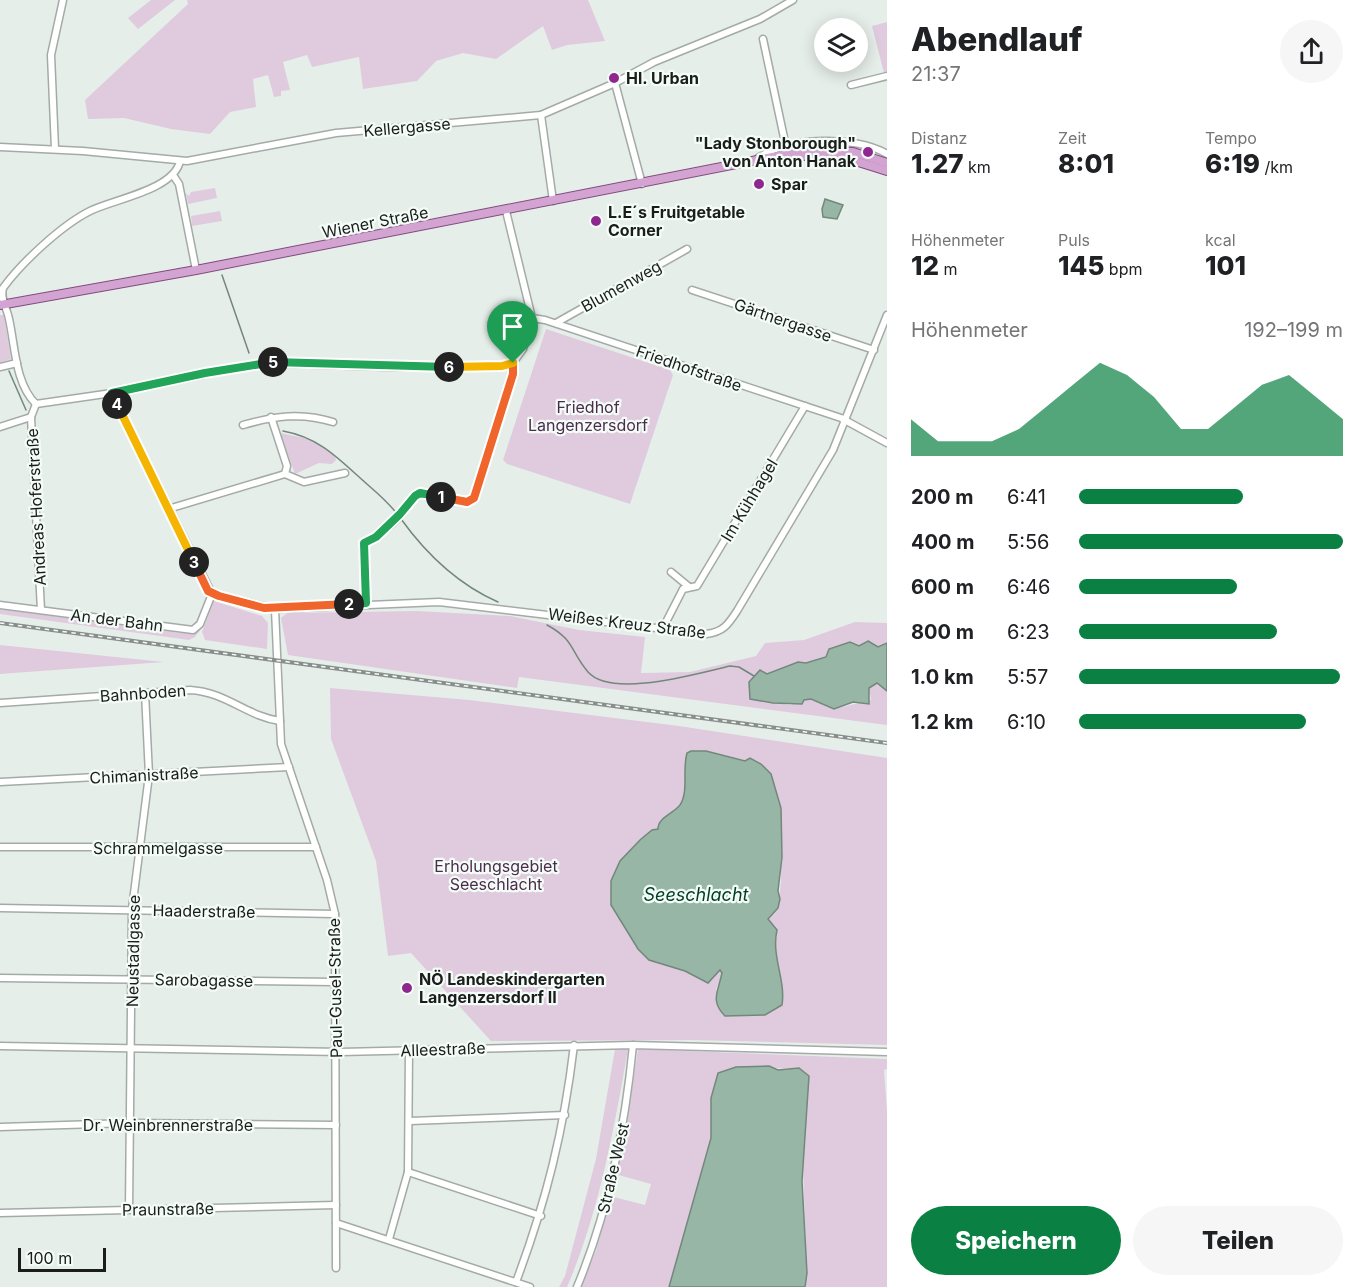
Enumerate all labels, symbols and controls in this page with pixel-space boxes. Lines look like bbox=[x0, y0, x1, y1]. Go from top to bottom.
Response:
map controls bbox=[814, 18, 868, 72]
button: layers bbox=[814, 18, 868, 72]
text: Abendlauf bbox=[911, 19, 1083, 59]
button: share bbox=[1280, 20, 1343, 83]
text: 21:37 bbox=[911, 62, 961, 86]
place label: Hl. Urban bbox=[626, 68, 699, 88]
marker: Hl. Urban bbox=[607, 71, 621, 85]
street label: Kellergasse bbox=[363, 113, 451, 141]
text: Distanz bbox=[911, 128, 967, 148]
text: Zeit bbox=[1058, 128, 1087, 148]
text: Tempo bbox=[1205, 128, 1257, 148]
place label: "Lady Stonborough" von Anton Hanak bbox=[695, 133, 857, 171]
marker: "Lady Stonborough" von Anton Hanak bbox=[861, 145, 875, 159]
text: 1.27 bbox=[911, 148, 964, 179]
text: 8:01 bbox=[1058, 148, 1114, 179]
text: 6:19 bbox=[1205, 148, 1260, 179]
text: km bbox=[964, 157, 991, 177]
text: /km bbox=[1260, 157, 1293, 177]
place label: Spar bbox=[771, 174, 808, 194]
marker: Spar bbox=[752, 177, 766, 191]
street label: Wiener Straße bbox=[320, 202, 430, 242]
place label: L.E´s Fruitgetable Corner bbox=[608, 202, 745, 240]
marker: L.E´s Fruitgetable Corner bbox=[589, 214, 603, 228]
text: Höhenmeter bbox=[911, 230, 1005, 250]
text: Puls bbox=[1058, 230, 1090, 250]
text: kcal bbox=[1205, 230, 1236, 250]
text: 12 bbox=[911, 250, 939, 281]
text: 145 bbox=[1058, 250, 1104, 281]
text: 101 bbox=[1205, 250, 1246, 281]
street label: Blumenweg bbox=[577, 256, 665, 316]
text: m bbox=[939, 259, 958, 279]
text: bpm bbox=[1104, 259, 1142, 279]
street label: Gärtnergasse bbox=[732, 294, 834, 346]
pin bbox=[487, 301, 538, 363]
icon: arrive bbox=[496, 310, 529, 343]
text: Höhenmeter bbox=[911, 318, 1028, 342]
text: 192–199 m bbox=[1244, 318, 1343, 342]
street label: Friedhofstraße bbox=[633, 341, 745, 395]
pin: 5 bbox=[258, 347, 288, 377]
text: 5 bbox=[268, 352, 278, 372]
pin: 6 bbox=[434, 352, 464, 382]
text: 6 bbox=[444, 357, 454, 377]
pin: 4 bbox=[102, 389, 132, 419]
text: 4 bbox=[112, 394, 122, 414]
park label: Friedhof Langenzersdorf bbox=[528, 397, 648, 435]
street label: Andreas Hoferstraße bbox=[22, 428, 50, 586]
street label: Im Kühhagel bbox=[716, 455, 782, 545]
pin: 1 bbox=[426, 482, 456, 512]
text: 200 m bbox=[911, 485, 974, 509]
text: 6:41 bbox=[1007, 485, 1046, 509]
text: 1 bbox=[438, 487, 444, 507]
text: 400 m bbox=[911, 530, 975, 554]
text: 5:56 bbox=[1007, 530, 1049, 554]
pin: 3 bbox=[179, 547, 209, 577]
text: 3 bbox=[189, 552, 199, 572]
text: 600 m bbox=[911, 575, 974, 599]
text: 6:46 bbox=[1007, 575, 1051, 599]
pin: 2 bbox=[334, 589, 364, 619]
text: 2 bbox=[344, 594, 354, 614]
street label: Weißes Kreuz Straße bbox=[547, 603, 707, 643]
street label: An der Bahn bbox=[70, 604, 164, 636]
text: 800 m bbox=[911, 620, 974, 644]
text: 6:23 bbox=[1007, 620, 1050, 644]
text: 1.0 km bbox=[911, 665, 974, 689]
text: 5:57 bbox=[1007, 665, 1048, 689]
street label: Bahnboden bbox=[99, 680, 187, 706]
text: 1.2 km bbox=[911, 710, 974, 734]
text: 6:10 bbox=[1007, 710, 1046, 734]
street label: Chimanistraße bbox=[89, 762, 199, 788]
street label: Schrammelgasse bbox=[93, 838, 223, 858]
park label: Erholungsgebiet Seeschlacht bbox=[434, 856, 558, 894]
water label: Seeschlacht bbox=[644, 884, 750, 905]
street label: Neustadlgasse bbox=[122, 895, 144, 1007]
street label: Haaderstraße bbox=[152, 900, 256, 922]
street label: Paul-Gusel-Straße bbox=[324, 918, 346, 1058]
street label: Sarobagasse bbox=[155, 969, 253, 991]
place label: NÖ Landeskindergarten Langenzersdorf II bbox=[419, 969, 605, 1007]
marker: NÖ Landeskindergarten Langenzersdorf II bbox=[400, 981, 414, 995]
street label: Alleestraße bbox=[400, 1038, 486, 1060]
street label: Dr. Weinbrennerstraße bbox=[83, 1115, 253, 1135]
street label: Straße West bbox=[593, 1121, 633, 1215]
street label: Praunstraße bbox=[122, 1198, 214, 1220]
button: Speichern bbox=[911, 1206, 1121, 1275]
button: Teilen bbox=[1133, 1206, 1343, 1275]
scale bar bbox=[18, 1245, 106, 1272]
text: 100 m bbox=[27, 1248, 72, 1268]

